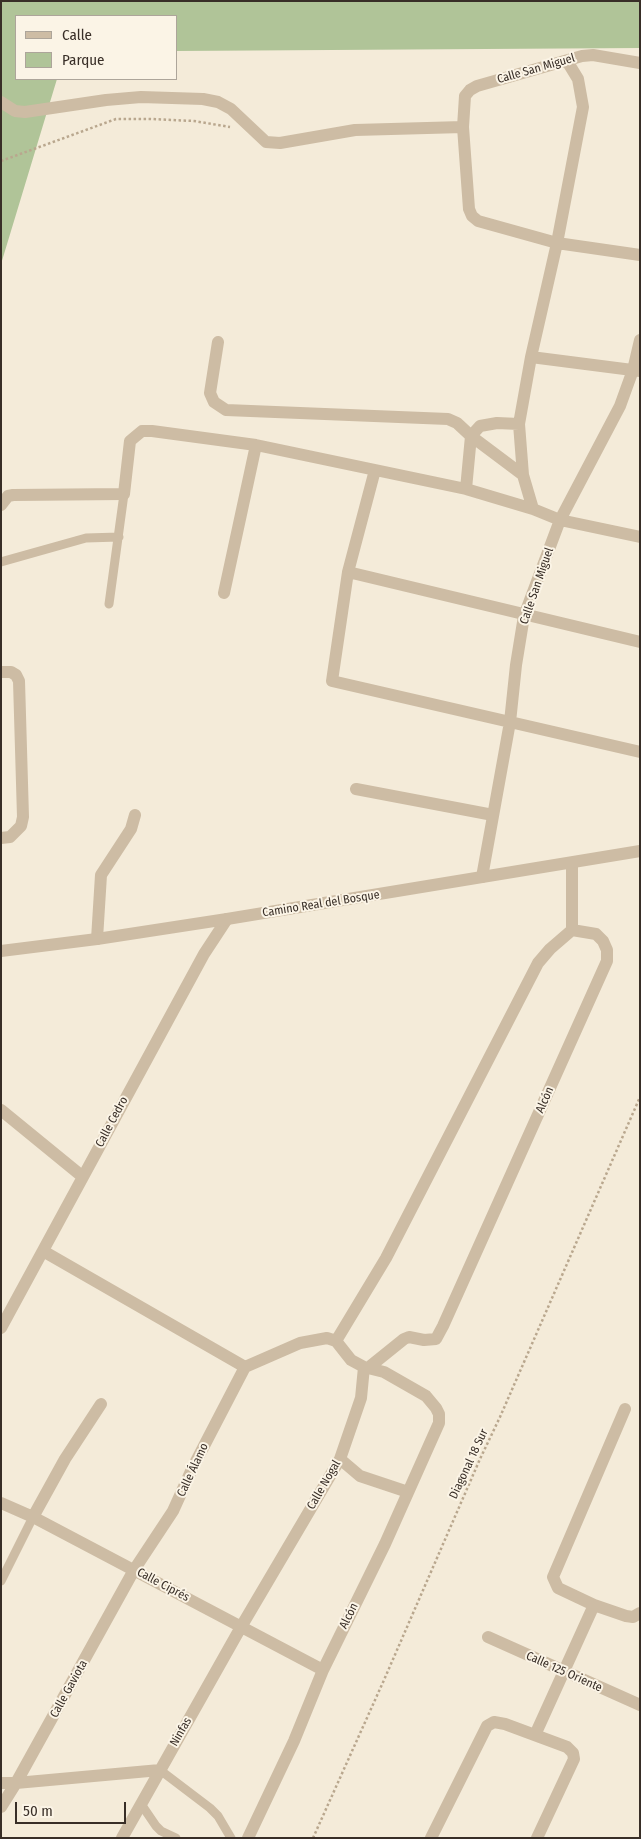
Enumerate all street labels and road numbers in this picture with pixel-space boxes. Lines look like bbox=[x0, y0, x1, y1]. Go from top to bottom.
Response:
street label: Calle San Miguel bbox=[495, 51, 577, 87]
street label: Calle San Miguel bbox=[517, 546, 557, 626]
street label: Camino Real del Bosque bbox=[261, 888, 381, 920]
street label: Alcón bbox=[533, 1085, 557, 1115]
street label: Calle Cedro bbox=[93, 1094, 131, 1150]
street label: Diagonal 18 Sur bbox=[447, 1427, 491, 1501]
street label: Calle Álamo bbox=[174, 1441, 212, 1499]
street label: Calle Nogal bbox=[304, 1458, 344, 1512]
street label: Calle Ciprés bbox=[134, 1565, 192, 1605]
street label: Alcón bbox=[337, 1601, 361, 1631]
street label: Calle 125 Oriente bbox=[524, 1649, 604, 1695]
street label: Calle Gaviota bbox=[47, 1658, 91, 1720]
street label: Ninfas bbox=[167, 1715, 195, 1749]

